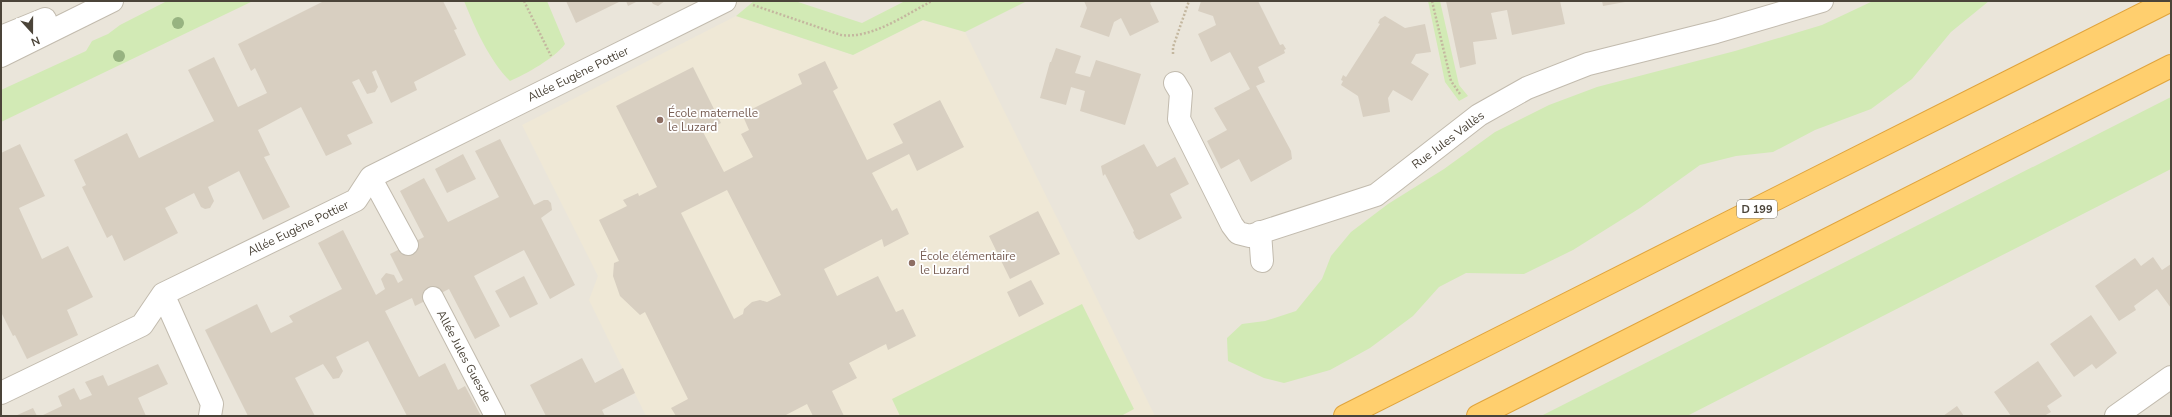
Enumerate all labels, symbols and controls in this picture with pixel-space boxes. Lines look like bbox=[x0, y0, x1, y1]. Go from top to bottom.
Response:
north arrow bbox=[12, 12, 52, 52]
text: N bbox=[29, 32, 42, 49]
street label: Allée Eugène Pottier bbox=[525, 42, 632, 105]
place label: École maternelle le Luzard bbox=[668, 105, 758, 135]
street label: Rue Jules Vallès bbox=[1409, 107, 1488, 172]
marker: École maternelle le Luzard bbox=[655, 115, 665, 125]
street label: Allée Eugène Pottier bbox=[245, 196, 352, 259]
road number: D 199 bbox=[1737, 200, 1777, 218]
place label: École élémentaire le Luzard bbox=[920, 248, 1016, 278]
marker: École élémentaire le Luzard bbox=[907, 258, 917, 268]
street label: Allée Jules Guesde bbox=[433, 307, 495, 405]

